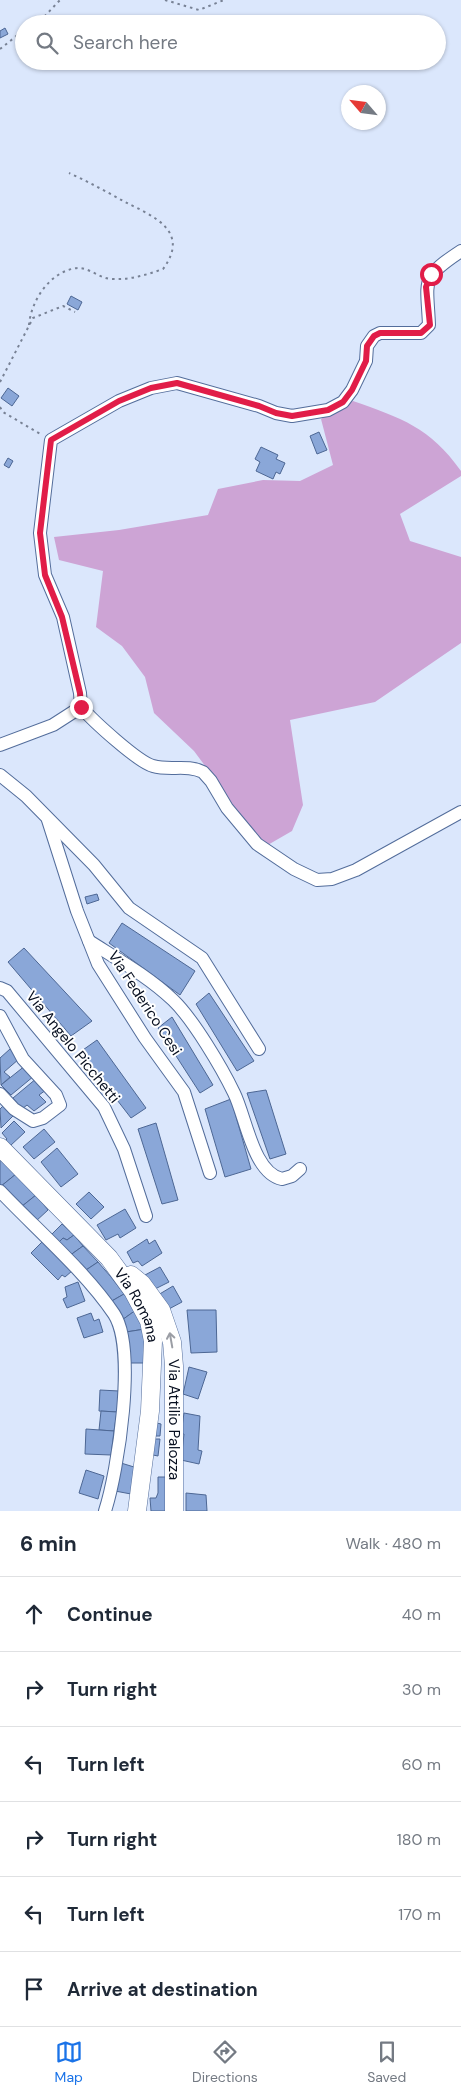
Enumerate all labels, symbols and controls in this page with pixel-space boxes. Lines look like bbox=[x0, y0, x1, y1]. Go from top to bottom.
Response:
search box bbox=[15, 15, 446, 70]
icon: search bbox=[33, 29, 61, 57]
text: Search here bbox=[73, 30, 178, 55]
north arrow bbox=[341, 85, 386, 130]
route start bbox=[420, 263, 443, 286]
route end bbox=[70, 696, 93, 719]
street label: Via Federico Cesi bbox=[104, 947, 186, 1059]
street label: Via Angelo Picchetti bbox=[22, 987, 124, 1107]
street label: Via Romana bbox=[110, 1264, 163, 1344]
one-way arrow bbox=[166, 1332, 176, 1348]
street label: Via Attilio Palozza bbox=[163, 1358, 184, 1480]
text: 6 min bbox=[20, 1530, 77, 1558]
text: Walk · 480 m bbox=[345, 1533, 441, 1554]
icon: ahead bbox=[20, 1600, 48, 1628]
text: Continue bbox=[67, 1602, 153, 1627]
text: 40 m bbox=[402, 1604, 441, 1625]
icon: right bbox=[20, 1675, 48, 1703]
text: Turn right bbox=[67, 1677, 157, 1702]
text: 30 m bbox=[402, 1679, 441, 1700]
icon: left bbox=[20, 1750, 48, 1778]
text: Turn left bbox=[67, 1752, 145, 1777]
text: 60 m bbox=[401, 1754, 441, 1775]
icon: right bbox=[20, 1825, 48, 1853]
text: Turn right bbox=[67, 1827, 157, 1852]
text: 180 m bbox=[397, 1829, 441, 1850]
icon: left bbox=[20, 1900, 48, 1928]
text: Turn left bbox=[67, 1902, 145, 1927]
text: 170 m bbox=[398, 1904, 441, 1925]
icon: arrive bbox=[20, 1975, 48, 2003]
text: Arrive at destination bbox=[67, 1977, 258, 2002]
tab: Map bbox=[55, 2038, 83, 2086]
tab: Directions bbox=[192, 2038, 258, 2086]
tab: Saved bbox=[367, 2038, 406, 2086]

